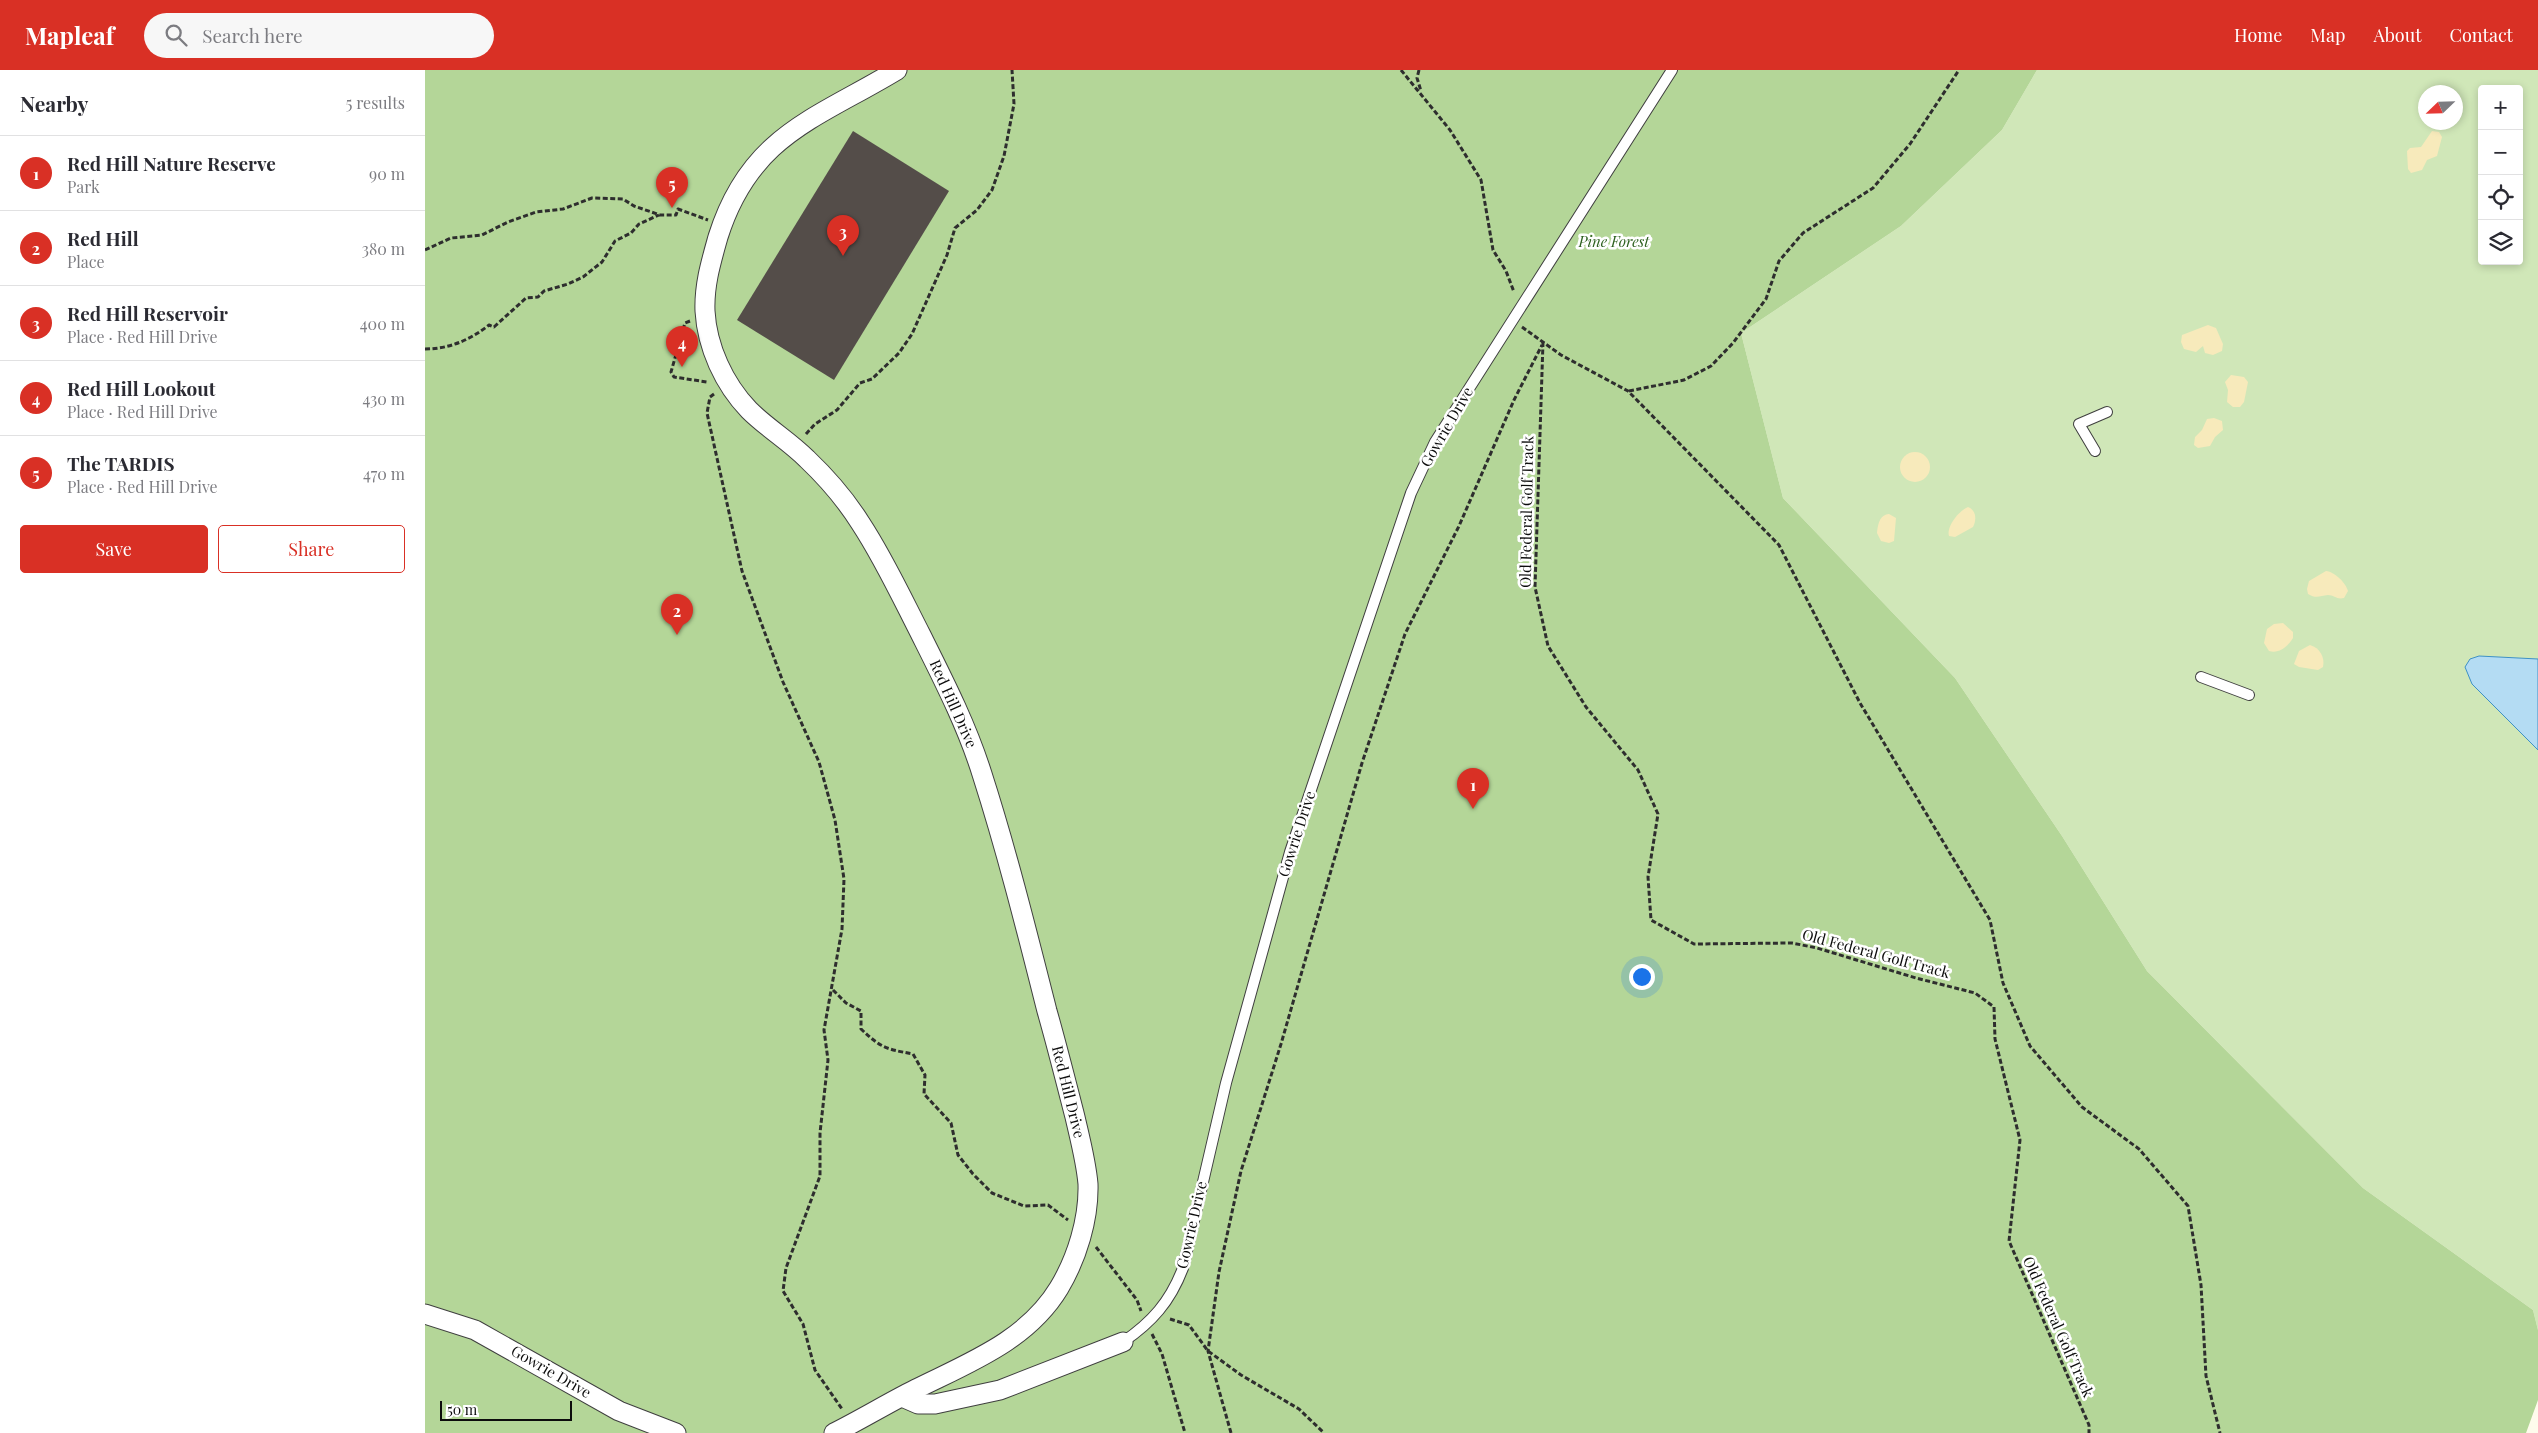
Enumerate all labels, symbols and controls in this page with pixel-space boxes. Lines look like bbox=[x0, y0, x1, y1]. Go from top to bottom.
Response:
search box bbox=[144, 13, 494, 58]
text: Mapleaf bbox=[25, 19, 114, 51]
icon: search bbox=[162, 21, 190, 49]
text: Search here bbox=[202, 22, 303, 48]
text: Home bbox=[2234, 23, 2282, 47]
text: Map bbox=[2310, 23, 2345, 47]
text: About bbox=[2373, 23, 2422, 47]
text: Contact bbox=[2450, 23, 2513, 47]
north arrow bbox=[2418, 85, 2463, 130]
map controls bbox=[2478, 85, 2523, 265]
button: + bbox=[2478, 85, 2523, 130]
text: Nearby bbox=[20, 89, 89, 117]
text: 5 results bbox=[346, 92, 405, 113]
button: − bbox=[2478, 130, 2523, 175]
text: Red Hill Nature Reserve bbox=[67, 150, 276, 176]
text: 1 bbox=[33, 163, 39, 184]
text: 90 m bbox=[369, 163, 405, 184]
pin: 5 bbox=[656, 167, 688, 208]
button: locate bbox=[2478, 175, 2523, 220]
text: Park bbox=[67, 176, 100, 197]
pin: 3 bbox=[827, 215, 859, 256]
button: layers bbox=[2478, 220, 2523, 265]
text: Red Hill bbox=[67, 225, 139, 251]
park label: Pine Forest bbox=[1578, 231, 1650, 251]
text: 2 bbox=[32, 238, 40, 259]
text: 380 m bbox=[362, 238, 405, 259]
text: Place bbox=[67, 251, 105, 272]
text: Red Hill Reservoir bbox=[67, 300, 228, 326]
text: 3 bbox=[32, 313, 40, 334]
text: 400 m bbox=[360, 313, 405, 334]
text: Place · Red Hill Drive bbox=[67, 326, 218, 347]
pin: 4 bbox=[666, 326, 698, 367]
text: Red Hill Lookout bbox=[67, 375, 216, 401]
street label: Gowrie Drive bbox=[1415, 383, 1477, 470]
text: 4 bbox=[32, 388, 40, 409]
text: 430 m bbox=[362, 388, 405, 409]
text: Place · Red Hill Drive bbox=[67, 401, 218, 422]
street label: Old Federal Golf Track bbox=[1515, 435, 1537, 588]
text: The TARDIS bbox=[67, 450, 175, 476]
text: 5 bbox=[32, 463, 40, 484]
text: 470 m bbox=[363, 463, 405, 484]
text: Place · Red Hill Drive bbox=[67, 476, 218, 497]
button: Save bbox=[20, 525, 208, 573]
button: Share bbox=[218, 525, 405, 573]
pin: 2 bbox=[661, 594, 693, 635]
street label: Red Hill Drive bbox=[926, 656, 982, 751]
pin: 1 bbox=[1457, 768, 1489, 809]
street label: Gowrie Drive bbox=[1273, 788, 1319, 879]
street label: Old Federal Golf Track bbox=[1800, 924, 1953, 983]
your location bbox=[1629, 964, 1655, 990]
street label: Red Hill Drive bbox=[1048, 1043, 1090, 1140]
street label: Gowrie Drive bbox=[1171, 1179, 1211, 1271]
street label: Old Federal Golf Track bbox=[2019, 1253, 2099, 1401]
street label: Gowrie Drive bbox=[508, 1340, 595, 1402]
scale bar bbox=[440, 1398, 573, 1421]
text: 50 m bbox=[447, 1400, 477, 1419]

